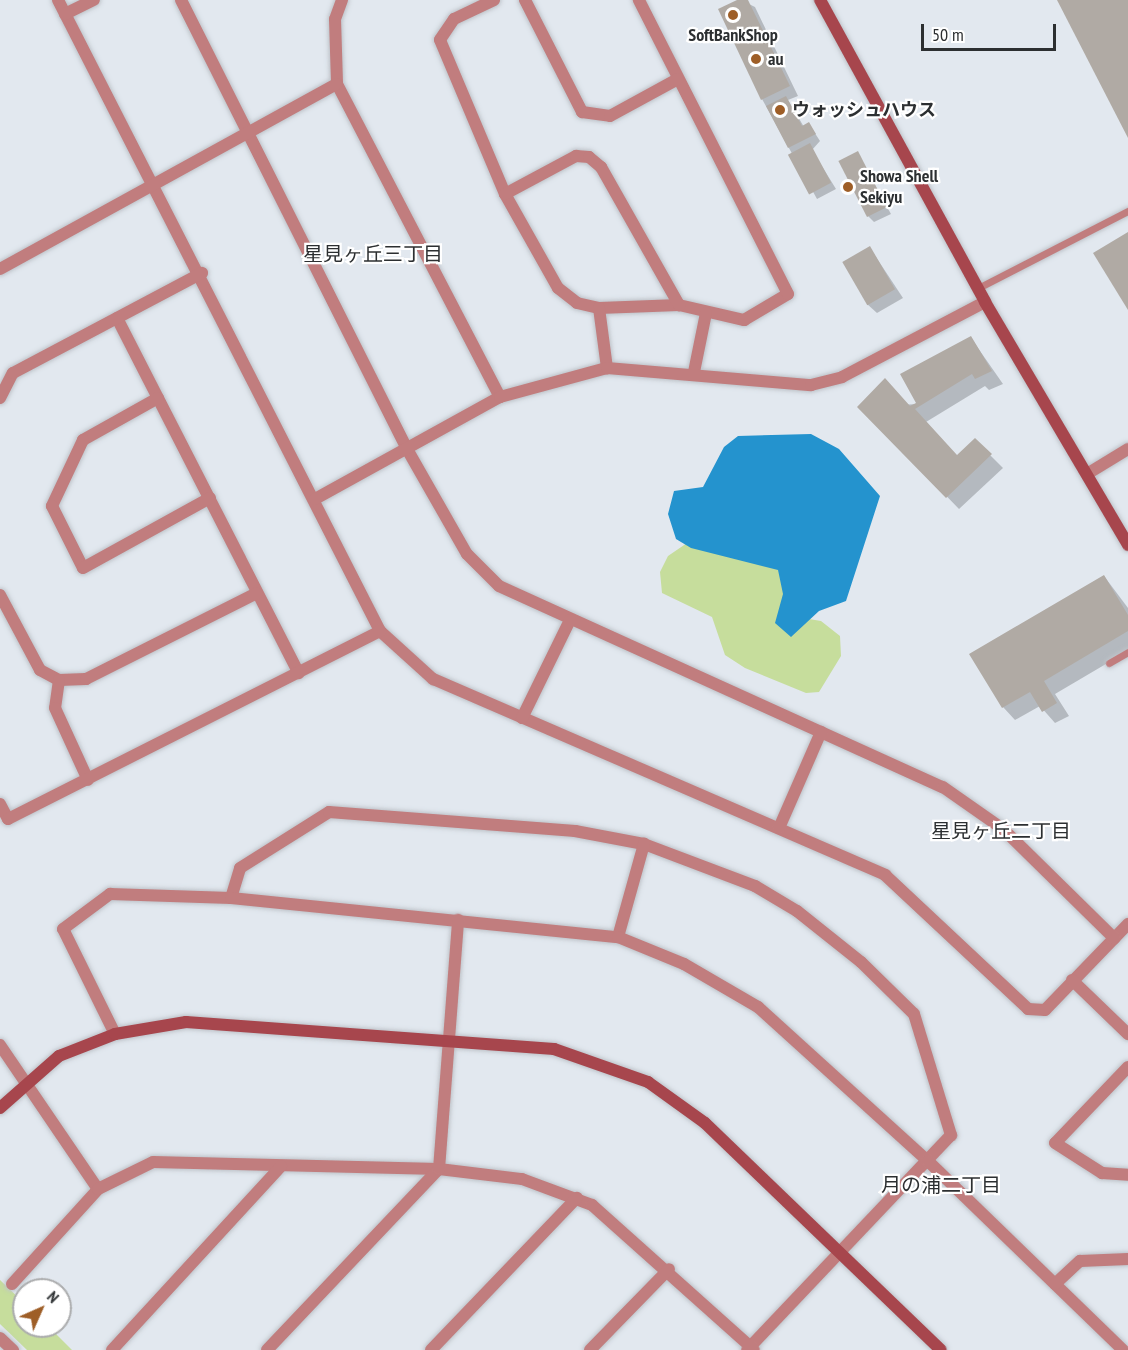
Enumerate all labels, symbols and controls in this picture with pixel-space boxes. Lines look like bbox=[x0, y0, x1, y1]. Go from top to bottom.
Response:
marker: SoftBankShop bbox=[726, 8, 740, 22]
scale bar bbox=[924, 12, 1059, 50]
text: 50 m bbox=[932, 23, 964, 46]
place label: SoftBankShop bbox=[688, 24, 778, 46]
place label: au bbox=[768, 48, 783, 70]
marker: au bbox=[749, 52, 763, 66]
place label: ウォッシュハウス bbox=[792, 99, 936, 121]
marker: ウォッシュハウス bbox=[773, 103, 787, 117]
place label: Showa Shell Sekiyu bbox=[860, 166, 938, 208]
marker: Showa Shell Sekiyu bbox=[841, 180, 855, 194]
district label: 星見ヶ丘三丁目 bbox=[303, 242, 443, 266]
district label: 星見ヶ丘二丁目 bbox=[931, 819, 1071, 843]
district label: 月の浦二丁目 bbox=[881, 1173, 1001, 1197]
north arrow bbox=[12, 1278, 72, 1338]
text: N bbox=[43, 1287, 63, 1307]

